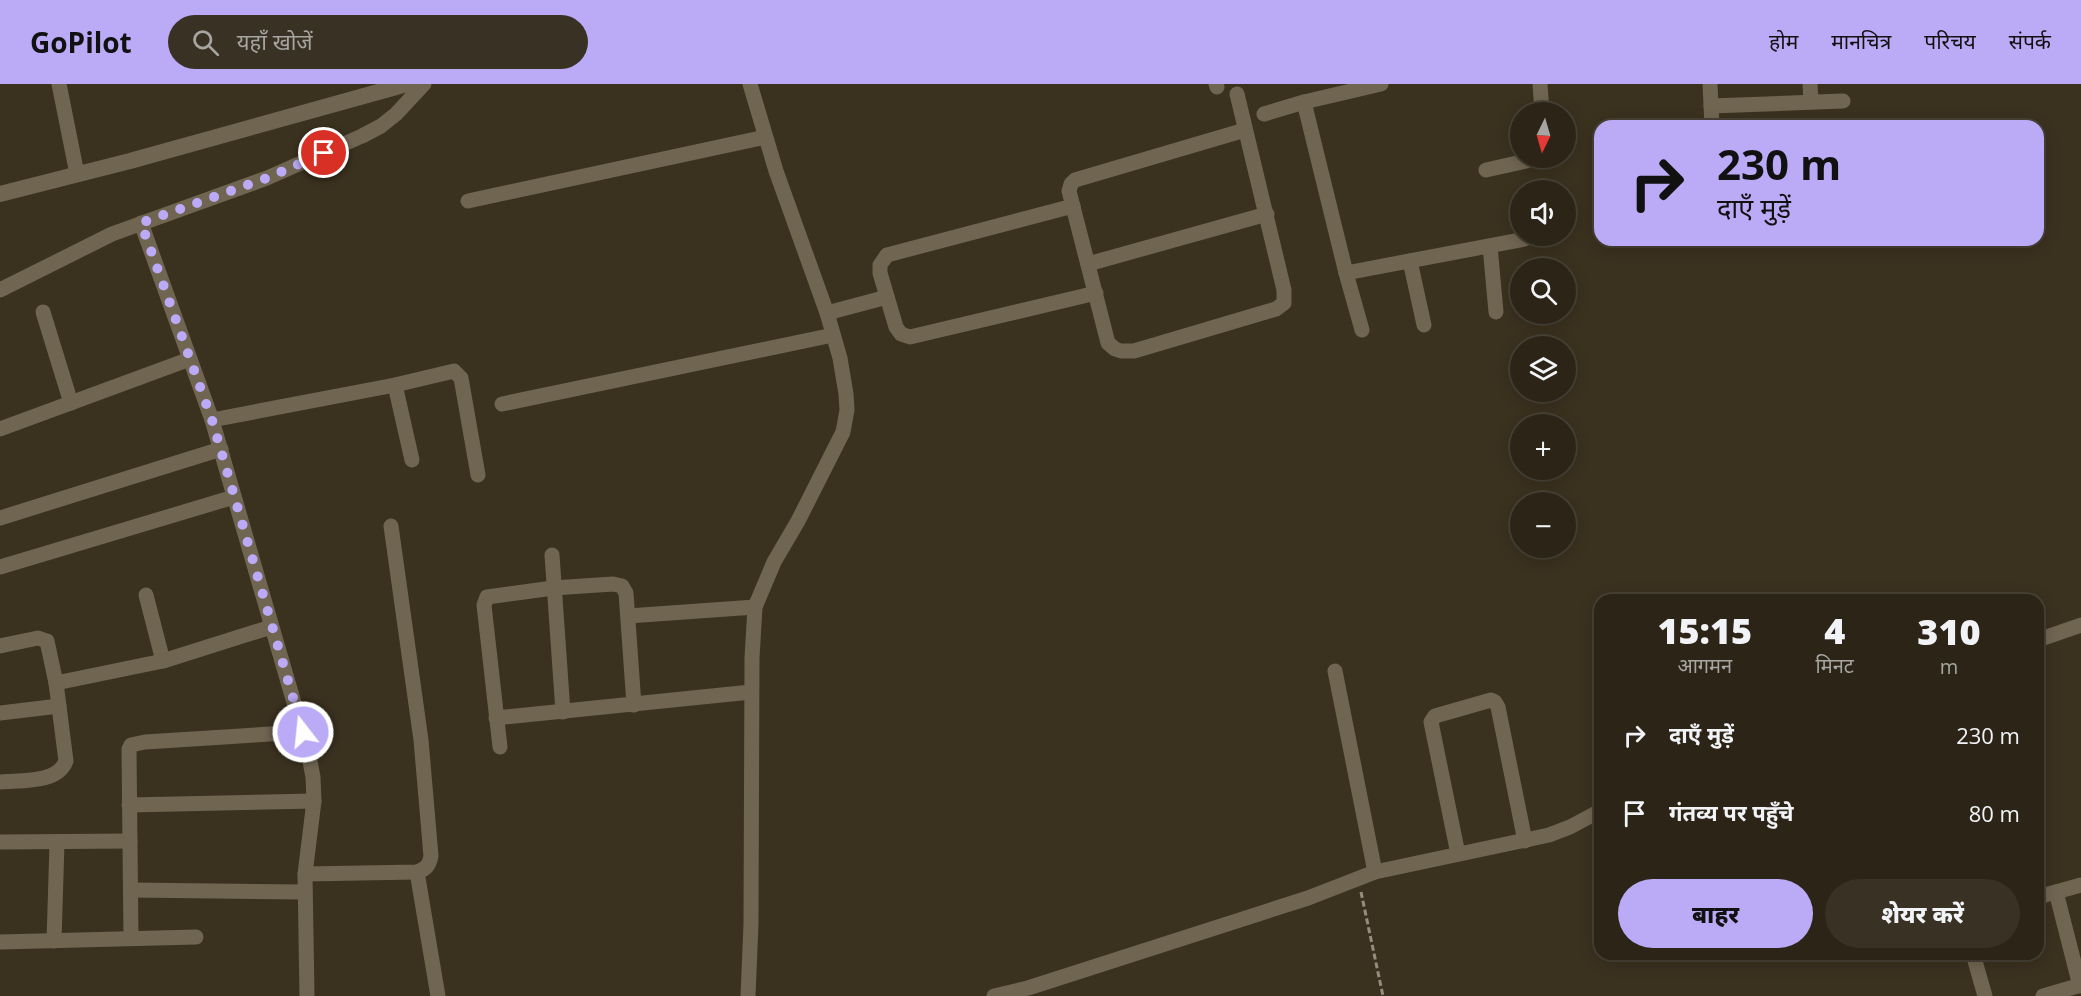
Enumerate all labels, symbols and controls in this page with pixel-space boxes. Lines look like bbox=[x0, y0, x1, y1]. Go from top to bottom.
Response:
search box bbox=[168, 15, 588, 69]
text: GoPilot bbox=[30, 23, 132, 61]
icon: search bbox=[189, 26, 222, 59]
text: यहाँ खोजें bbox=[237, 26, 313, 56]
text: होम bbox=[1769, 27, 1798, 55]
text: मानचित्र bbox=[1831, 27, 1891, 55]
text: परिचय bbox=[1924, 27, 1976, 55]
text: संपर्क bbox=[2009, 27, 2051, 55]
north arrow bbox=[1510, 102, 1576, 168]
map controls bbox=[1510, 102, 1576, 558]
pin bbox=[298, 127, 349, 178]
text: 230 m bbox=[1717, 135, 1841, 192]
icon: arrive bbox=[307, 136, 340, 169]
icon: right bbox=[1618, 144, 1696, 222]
button: sound bbox=[1510, 180, 1576, 246]
text: दाएँ मुड़ें bbox=[1717, 189, 1791, 226]
button: search bbox=[1510, 258, 1576, 324]
button: layers bbox=[1510, 336, 1576, 402]
button: + bbox=[1510, 414, 1576, 480]
button: − bbox=[1510, 492, 1576, 558]
text: 15:15 bbox=[1657, 606, 1752, 655]
text: 4 bbox=[1824, 606, 1845, 655]
text: 310 bbox=[1917, 607, 1981, 656]
text: आगमन bbox=[1677, 652, 1732, 679]
text: मिनट bbox=[1816, 652, 1854, 679]
text: m bbox=[1940, 653, 1958, 680]
position arrow bbox=[271, 700, 335, 764]
icon: right bbox=[1618, 719, 1651, 752]
text: दाएँ मुड़ें bbox=[1669, 719, 1734, 749]
text: 230 m bbox=[1956, 720, 2020, 750]
icon: arrive bbox=[1618, 797, 1651, 830]
text: गंतव्य पर पहुँचे bbox=[1669, 797, 1794, 827]
text: 80 m bbox=[1969, 798, 2020, 828]
button: बाहर bbox=[1618, 879, 1813, 948]
button: शेयर करें bbox=[1825, 879, 2020, 948]

